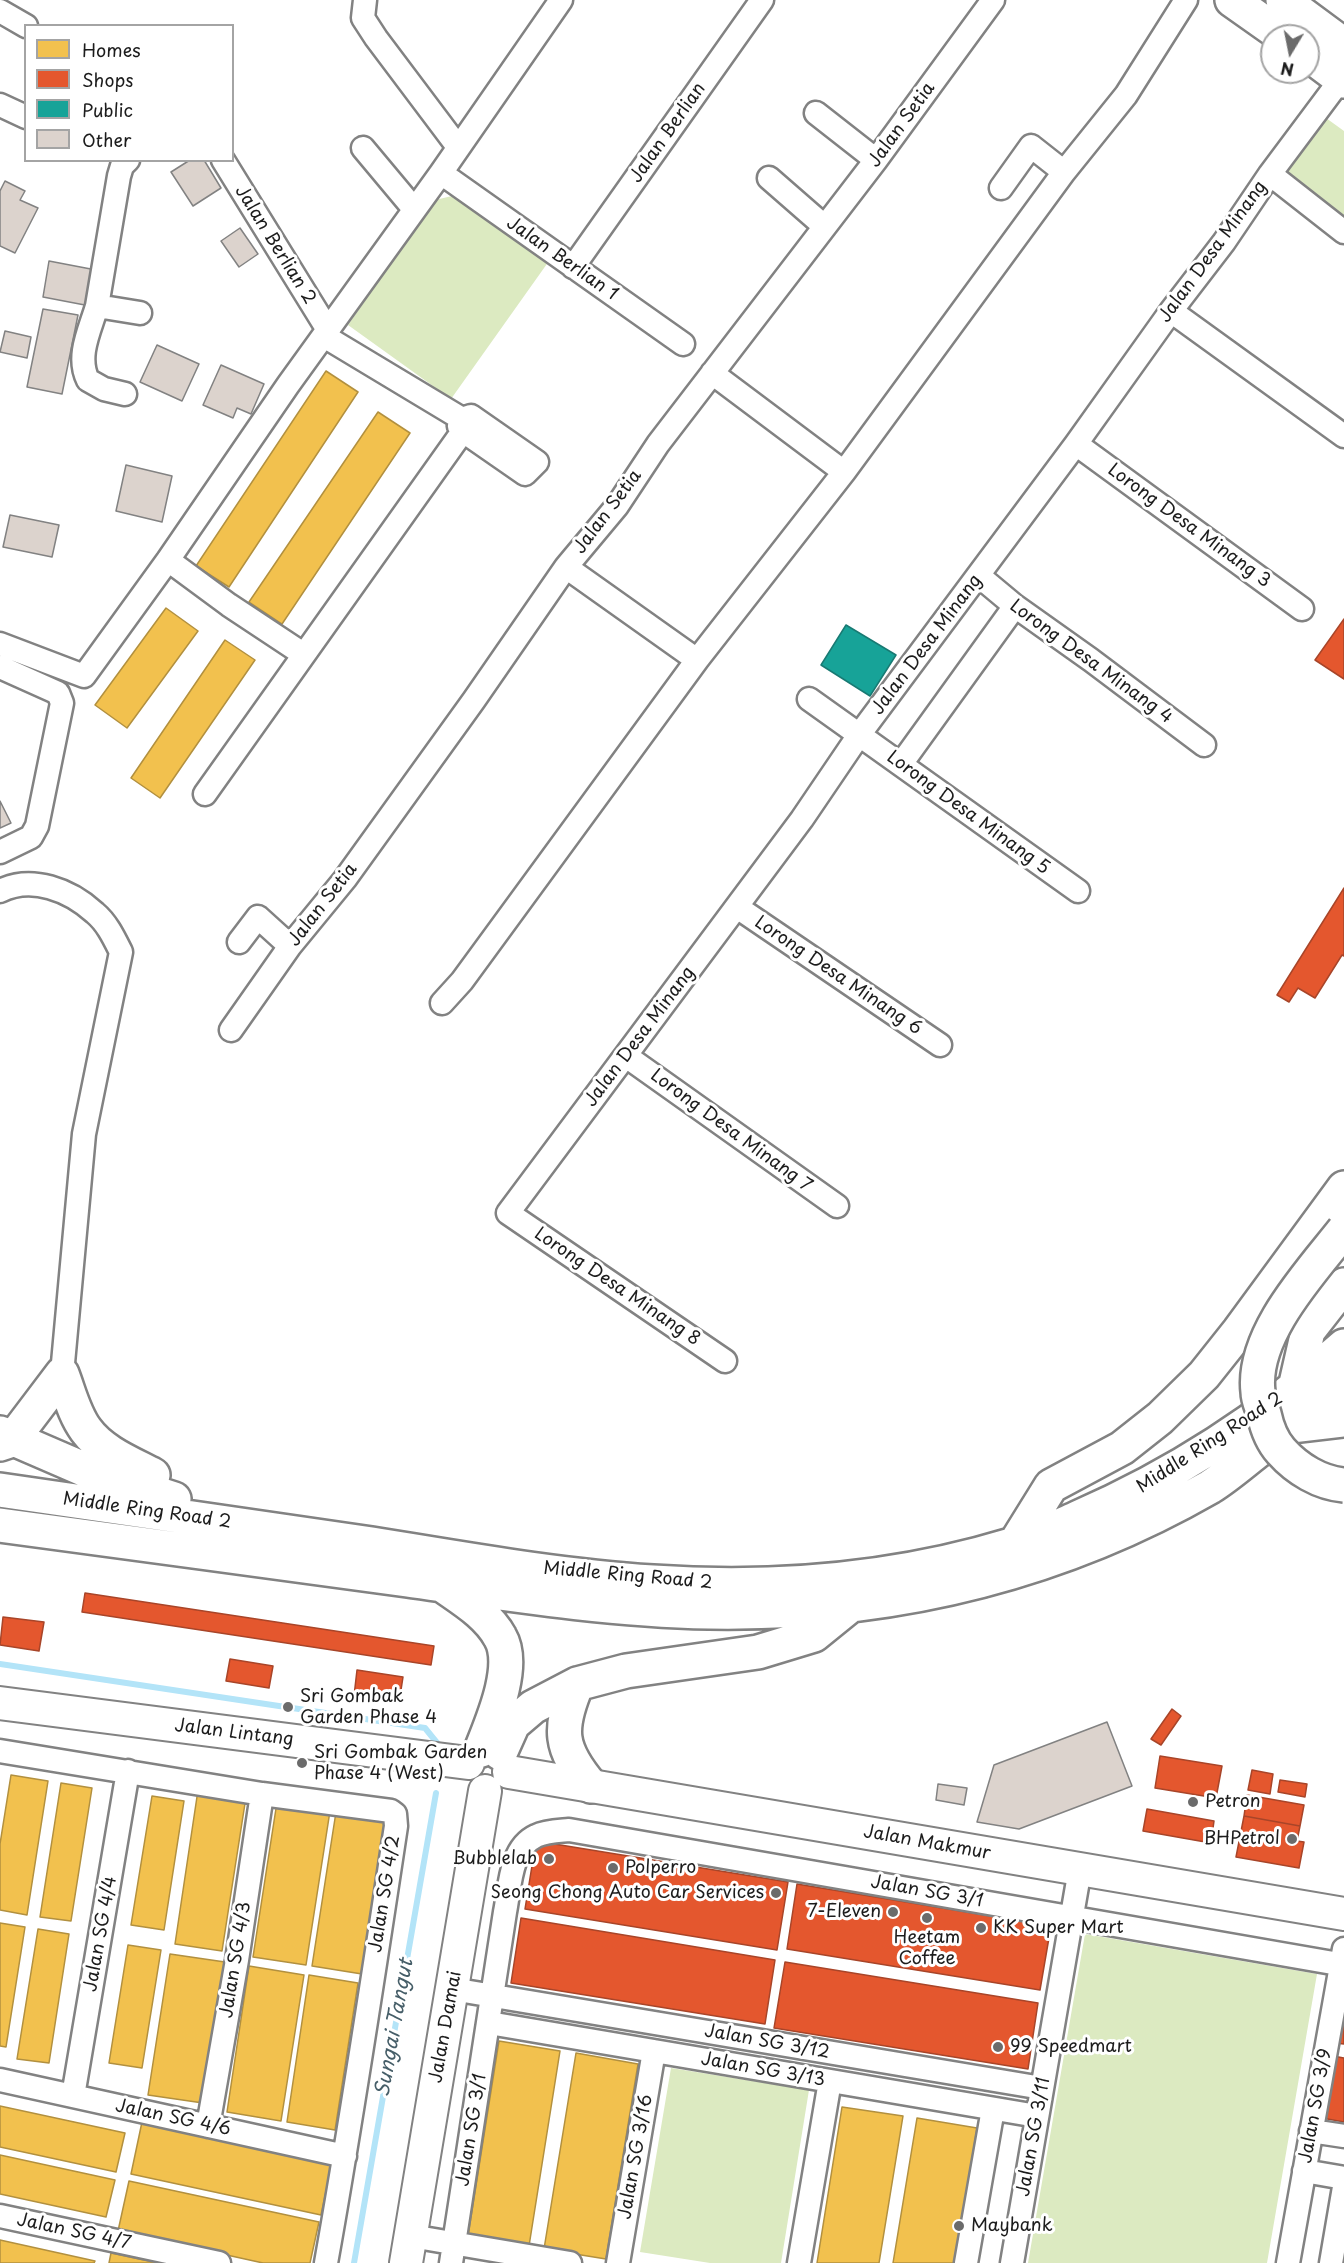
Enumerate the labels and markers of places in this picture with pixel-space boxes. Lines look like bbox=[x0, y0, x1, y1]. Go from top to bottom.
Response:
place label: Sri Gombak Garden Phase 4 bbox=[300, 1686, 437, 1728]
marker: Sri Gombak Garden Phase 4 bbox=[281, 1700, 295, 1714]
place label: Sri Gombak Garden Phase 4 (West) bbox=[314, 1742, 487, 1784]
marker: Sri Gombak Garden Phase 4 (West) bbox=[295, 1756, 309, 1770]
place label: Petron bbox=[1205, 1791, 1261, 1813]
marker: Petron bbox=[1186, 1795, 1200, 1809]
place label: BHPetrol bbox=[1204, 1828, 1280, 1850]
marker: BHPetrol bbox=[1285, 1832, 1299, 1846]
place label: Bubblelab bbox=[452, 1848, 537, 1870]
marker: Bubblelab bbox=[542, 1852, 556, 1866]
place label: Polperro bbox=[625, 1857, 696, 1879]
marker: Polperro bbox=[606, 1861, 620, 1875]
place label: Seong Chong Auto Car Services bbox=[490, 1882, 764, 1904]
marker: Seong Chong Auto Car Services bbox=[769, 1886, 783, 1900]
place label: 7-Eleven bbox=[807, 1901, 881, 1923]
marker: 7-Eleven bbox=[886, 1905, 900, 1919]
marker: Heetam Coffee bbox=[920, 1911, 934, 1925]
place label: KK Super Mart bbox=[993, 1917, 1124, 1939]
marker: KK Super Mart bbox=[974, 1921, 988, 1935]
place label: Heetam Coffee bbox=[894, 1927, 960, 1970]
place label: 99 Speedmart bbox=[1010, 2036, 1132, 2058]
marker: 99 Speedmart bbox=[991, 2040, 1005, 2054]
place label: Maybank bbox=[971, 2215, 1053, 2237]
marker: Maybank bbox=[952, 2219, 966, 2233]

